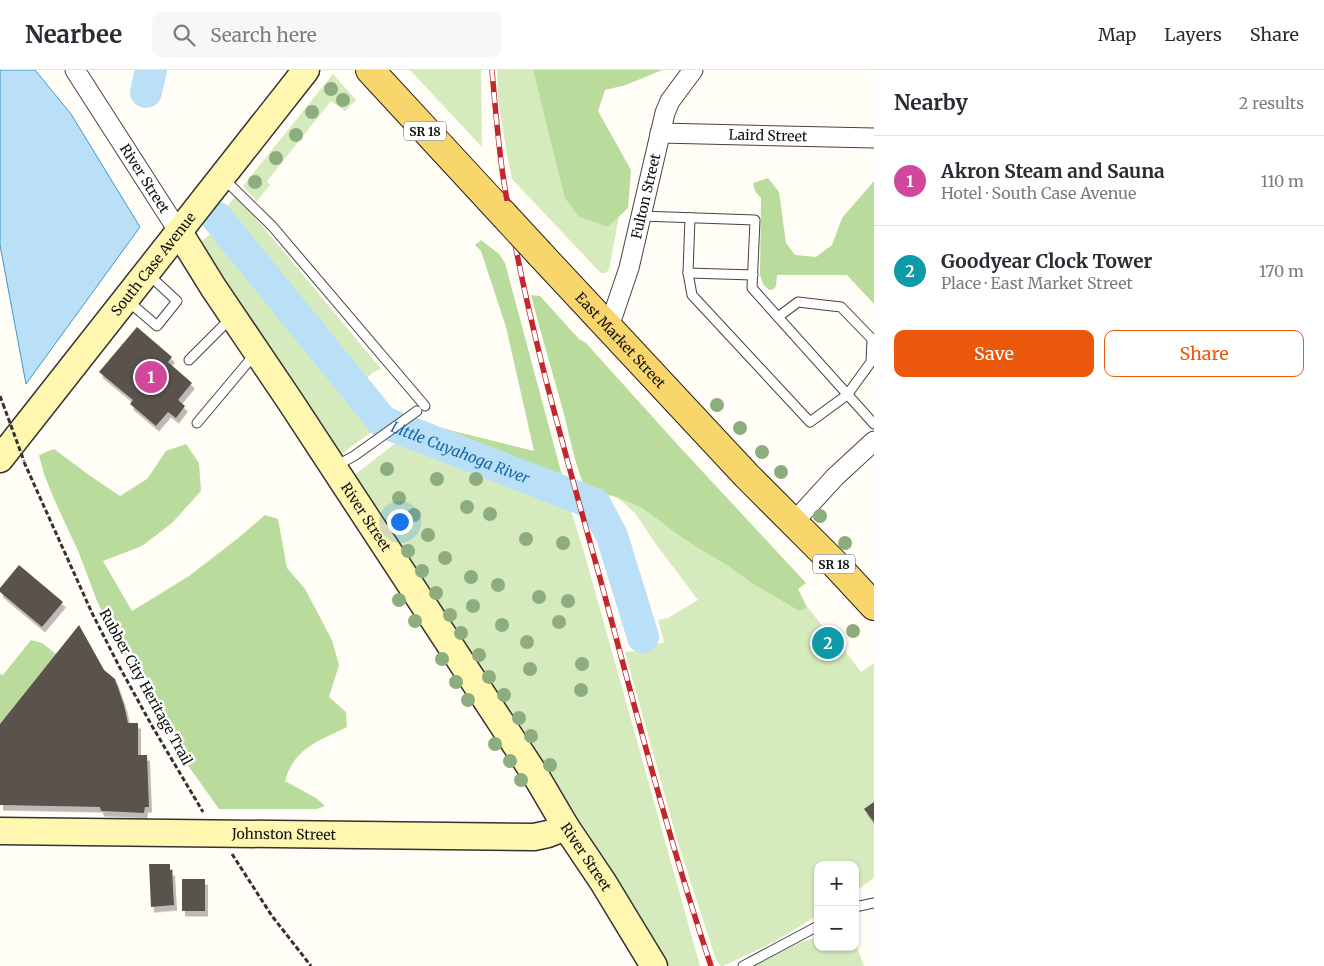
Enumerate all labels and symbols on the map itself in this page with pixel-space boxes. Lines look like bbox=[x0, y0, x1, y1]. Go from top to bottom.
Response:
road number: SR 18 bbox=[404, 121, 446, 140]
street label: Laird Street bbox=[728, 126, 808, 145]
street label: River Street bbox=[116, 140, 174, 217]
street label: Fulton Street bbox=[627, 151, 664, 241]
street label: South Case Avenue bbox=[107, 209, 200, 319]
street label: East Market Street bbox=[571, 289, 670, 392]
pin: 1 bbox=[135, 358, 167, 396]
water label: Little Cuyahoga River bbox=[389, 417, 533, 488]
street label: River Street bbox=[337, 479, 396, 555]
your location bbox=[387, 509, 413, 535]
road number: SR 18 bbox=[813, 554, 855, 574]
street label: Rubber City Heritage Trail bbox=[96, 606, 197, 769]
pin: 2 bbox=[812, 624, 844, 662]
street label: River Street bbox=[557, 819, 616, 895]
street label: Johnston Street bbox=[231, 825, 337, 844]

